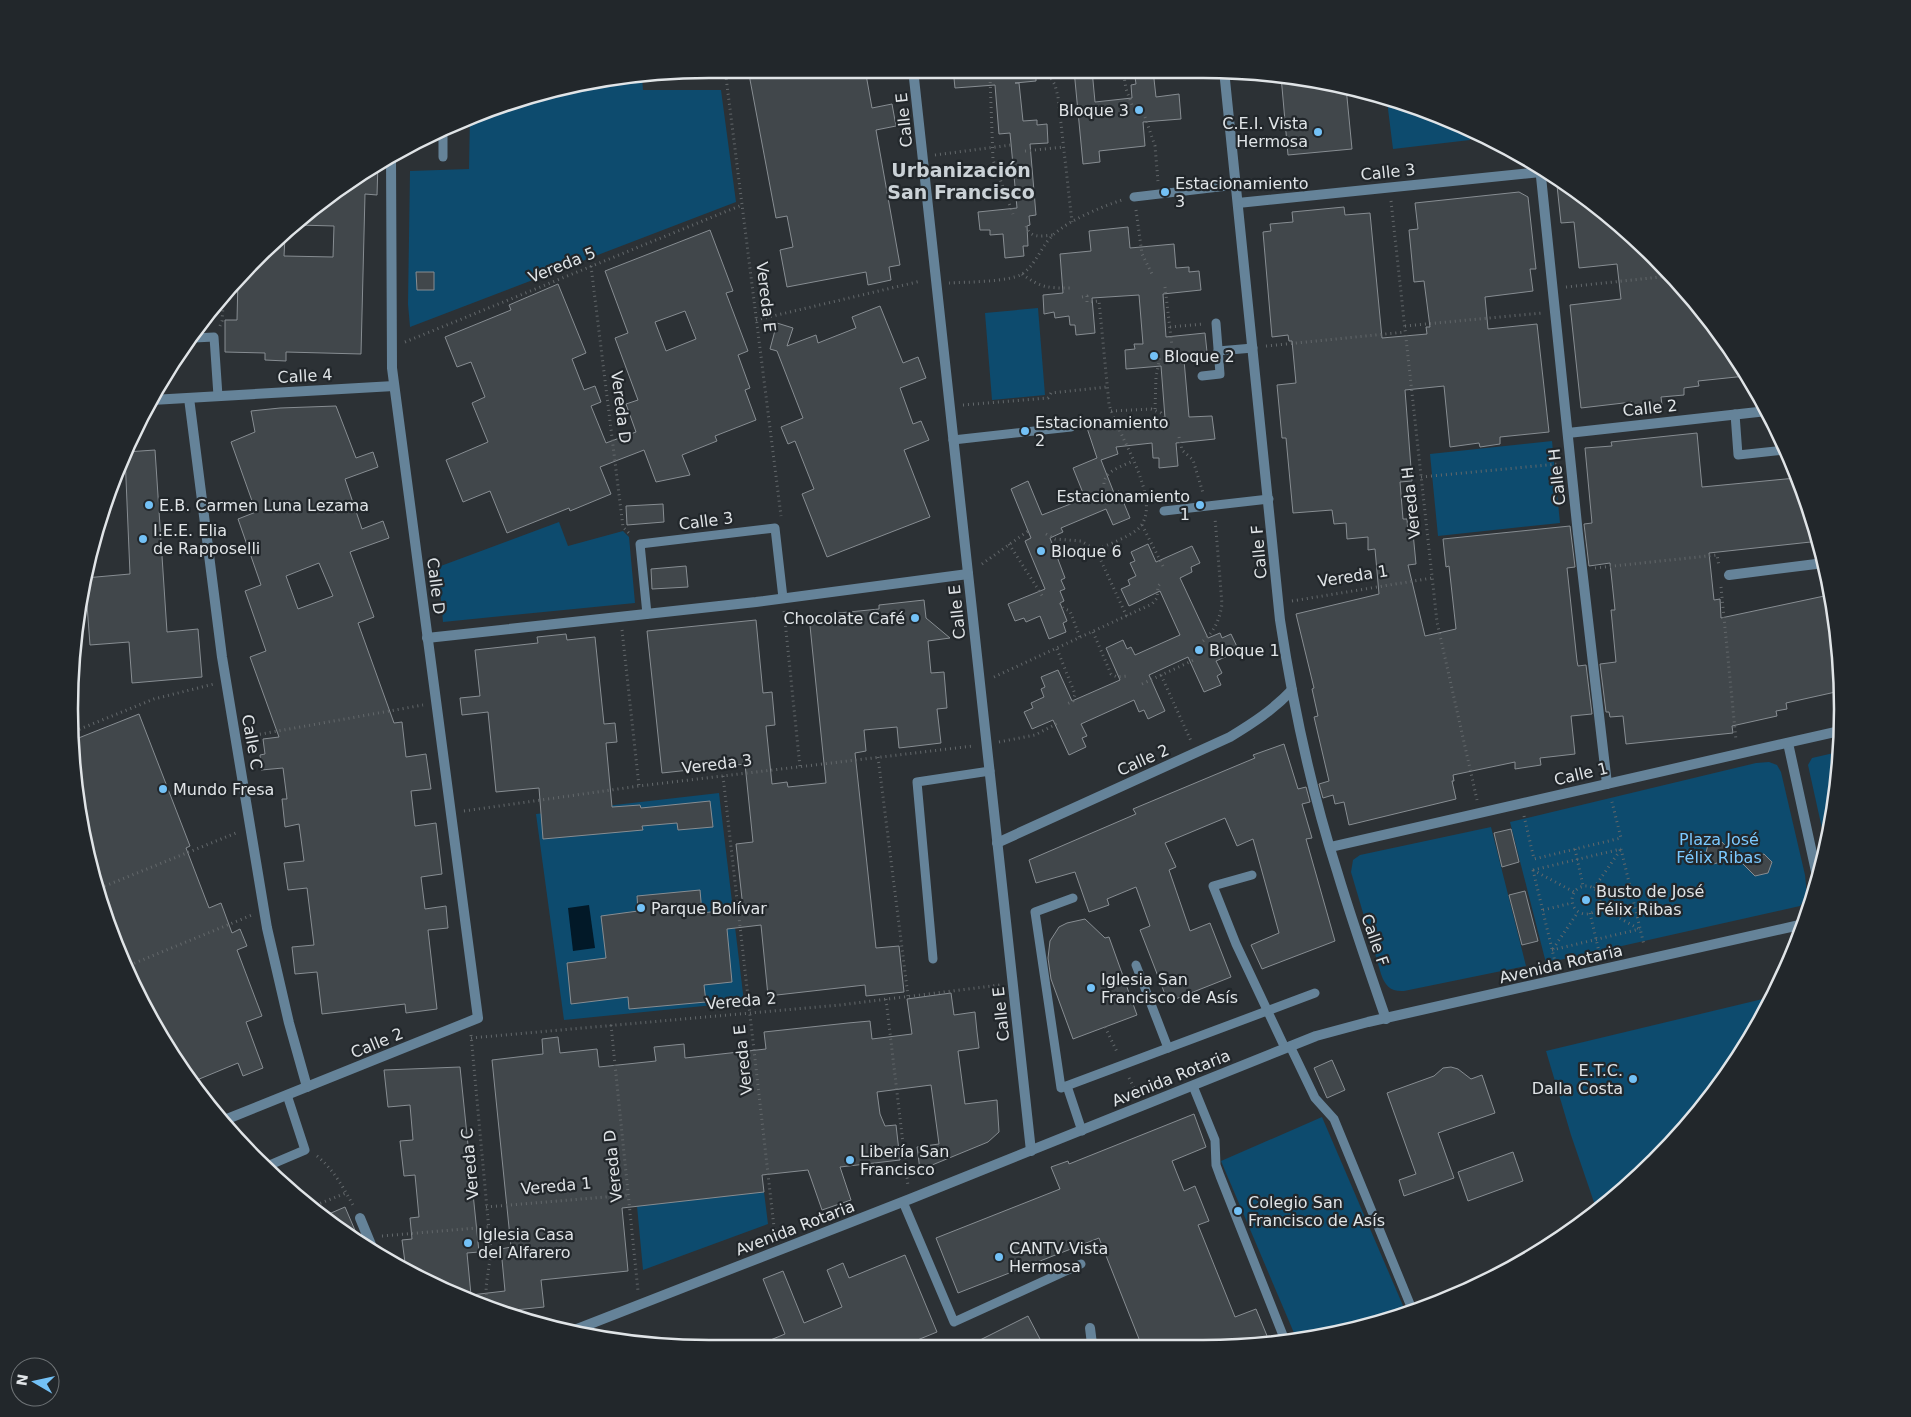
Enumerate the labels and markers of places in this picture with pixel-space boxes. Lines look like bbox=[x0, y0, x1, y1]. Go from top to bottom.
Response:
place label: Bloque 3 bbox=[1058, 101, 1129, 120]
marker: Bloque 3 bbox=[1133, 104, 1145, 116]
place label: C.E.I. Vista Hermosa bbox=[1222, 114, 1308, 151]
marker: C.E.I. Vista Hermosa bbox=[1312, 126, 1324, 138]
place label: Estacionamiento 3 bbox=[1175, 174, 1309, 211]
marker: Estacionamiento 3 bbox=[1159, 186, 1171, 198]
place label: Bloque 2 bbox=[1164, 347, 1235, 366]
marker: Bloque 2 bbox=[1148, 350, 1160, 362]
place label: Estacionamiento 2 bbox=[1035, 413, 1169, 450]
marker: Estacionamiento 2 bbox=[1019, 425, 1031, 437]
place label: Estacionamiento 1 bbox=[1056, 487, 1190, 524]
place label: E.B. Carmen Luna Lezama bbox=[159, 496, 369, 515]
marker: E.B. Carmen Luna Lezama bbox=[143, 499, 155, 511]
marker: Estacionamiento 1 bbox=[1194, 499, 1206, 511]
place label: I.E.E. Elia de Rapposelli bbox=[153, 521, 260, 558]
marker: I.E.E. Elia de Rapposelli bbox=[137, 533, 149, 545]
place label: Bloque 6 bbox=[1051, 542, 1122, 561]
marker: Bloque 6 bbox=[1035, 545, 1047, 557]
place label: Chocolate Café bbox=[783, 609, 905, 628]
marker: Chocolate Café bbox=[909, 612, 921, 624]
place label: Bloque 1 bbox=[1209, 641, 1280, 660]
marker: Bloque 1 bbox=[1193, 644, 1205, 656]
place label: Mundo Fresa bbox=[173, 780, 274, 799]
marker: Mundo Fresa bbox=[157, 783, 169, 795]
place label: Busto de José Félix Ribas bbox=[1596, 882, 1704, 919]
marker: Busto de José Félix Ribas bbox=[1580, 894, 1592, 906]
place label: Parque Bolívar bbox=[651, 899, 767, 918]
marker: Parque Bolívar bbox=[635, 902, 647, 914]
place label: Iglesia San Francisco de Asís bbox=[1101, 970, 1238, 1007]
marker: Iglesia San Francisco de Asís bbox=[1085, 982, 1097, 994]
place label: E.T.C. Dalla Costa bbox=[1532, 1061, 1623, 1098]
marker: E.T.C. Dalla Costa bbox=[1627, 1073, 1639, 1085]
place label: Libería San Francisco bbox=[860, 1142, 949, 1179]
marker: Libería San Francisco bbox=[844, 1154, 856, 1166]
place label: Colegio San Francisco de Asís bbox=[1248, 1193, 1385, 1230]
marker: Colegio San Francisco de Asís bbox=[1232, 1205, 1244, 1217]
place label: Iglesia Casa del Alfarero bbox=[478, 1225, 574, 1262]
marker: Iglesia Casa del Alfarero bbox=[462, 1237, 474, 1249]
place label: CANTV Vista Hermosa bbox=[1009, 1239, 1108, 1276]
marker: CANTV Vista Hermosa bbox=[993, 1251, 1005, 1263]

